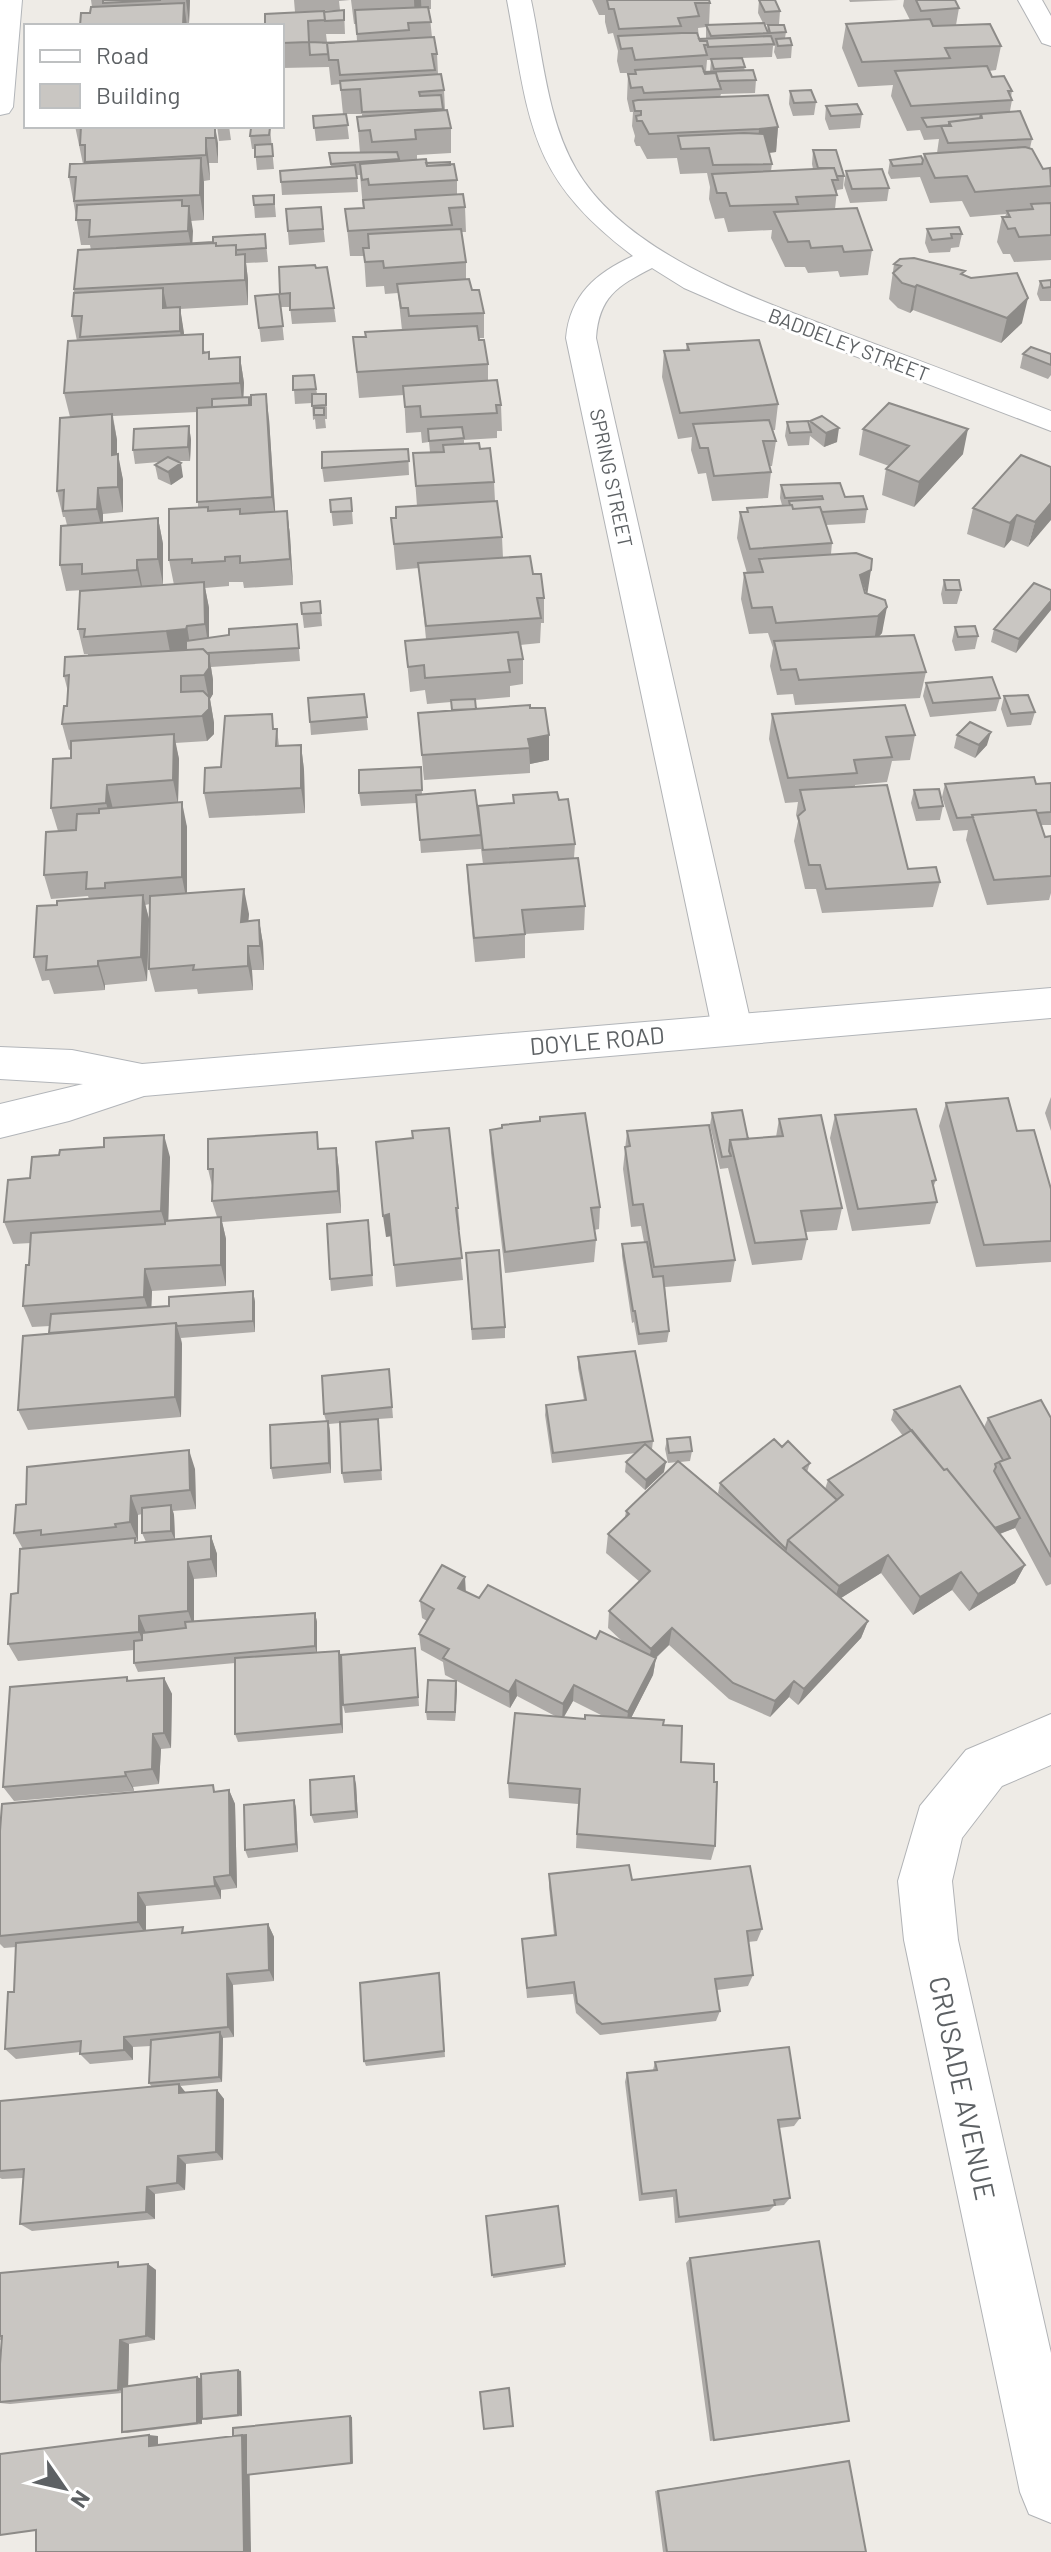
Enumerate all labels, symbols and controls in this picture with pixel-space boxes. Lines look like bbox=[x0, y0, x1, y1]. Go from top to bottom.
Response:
legend bbox=[24, 24, 284, 128]
text: Road bbox=[96, 40, 149, 69]
text: Building bbox=[96, 80, 180, 109]
street label: BADDELEY STREET bbox=[765, 302, 933, 386]
street label: SPRING STREET bbox=[586, 406, 638, 550]
street label: DOYLE ROAD bbox=[528, 1020, 666, 1060]
street label: CRUSADE AVENUE bbox=[923, 1973, 1003, 2203]
north arrow bbox=[24, 2448, 104, 2528]
text: N bbox=[67, 2486, 96, 2513]

